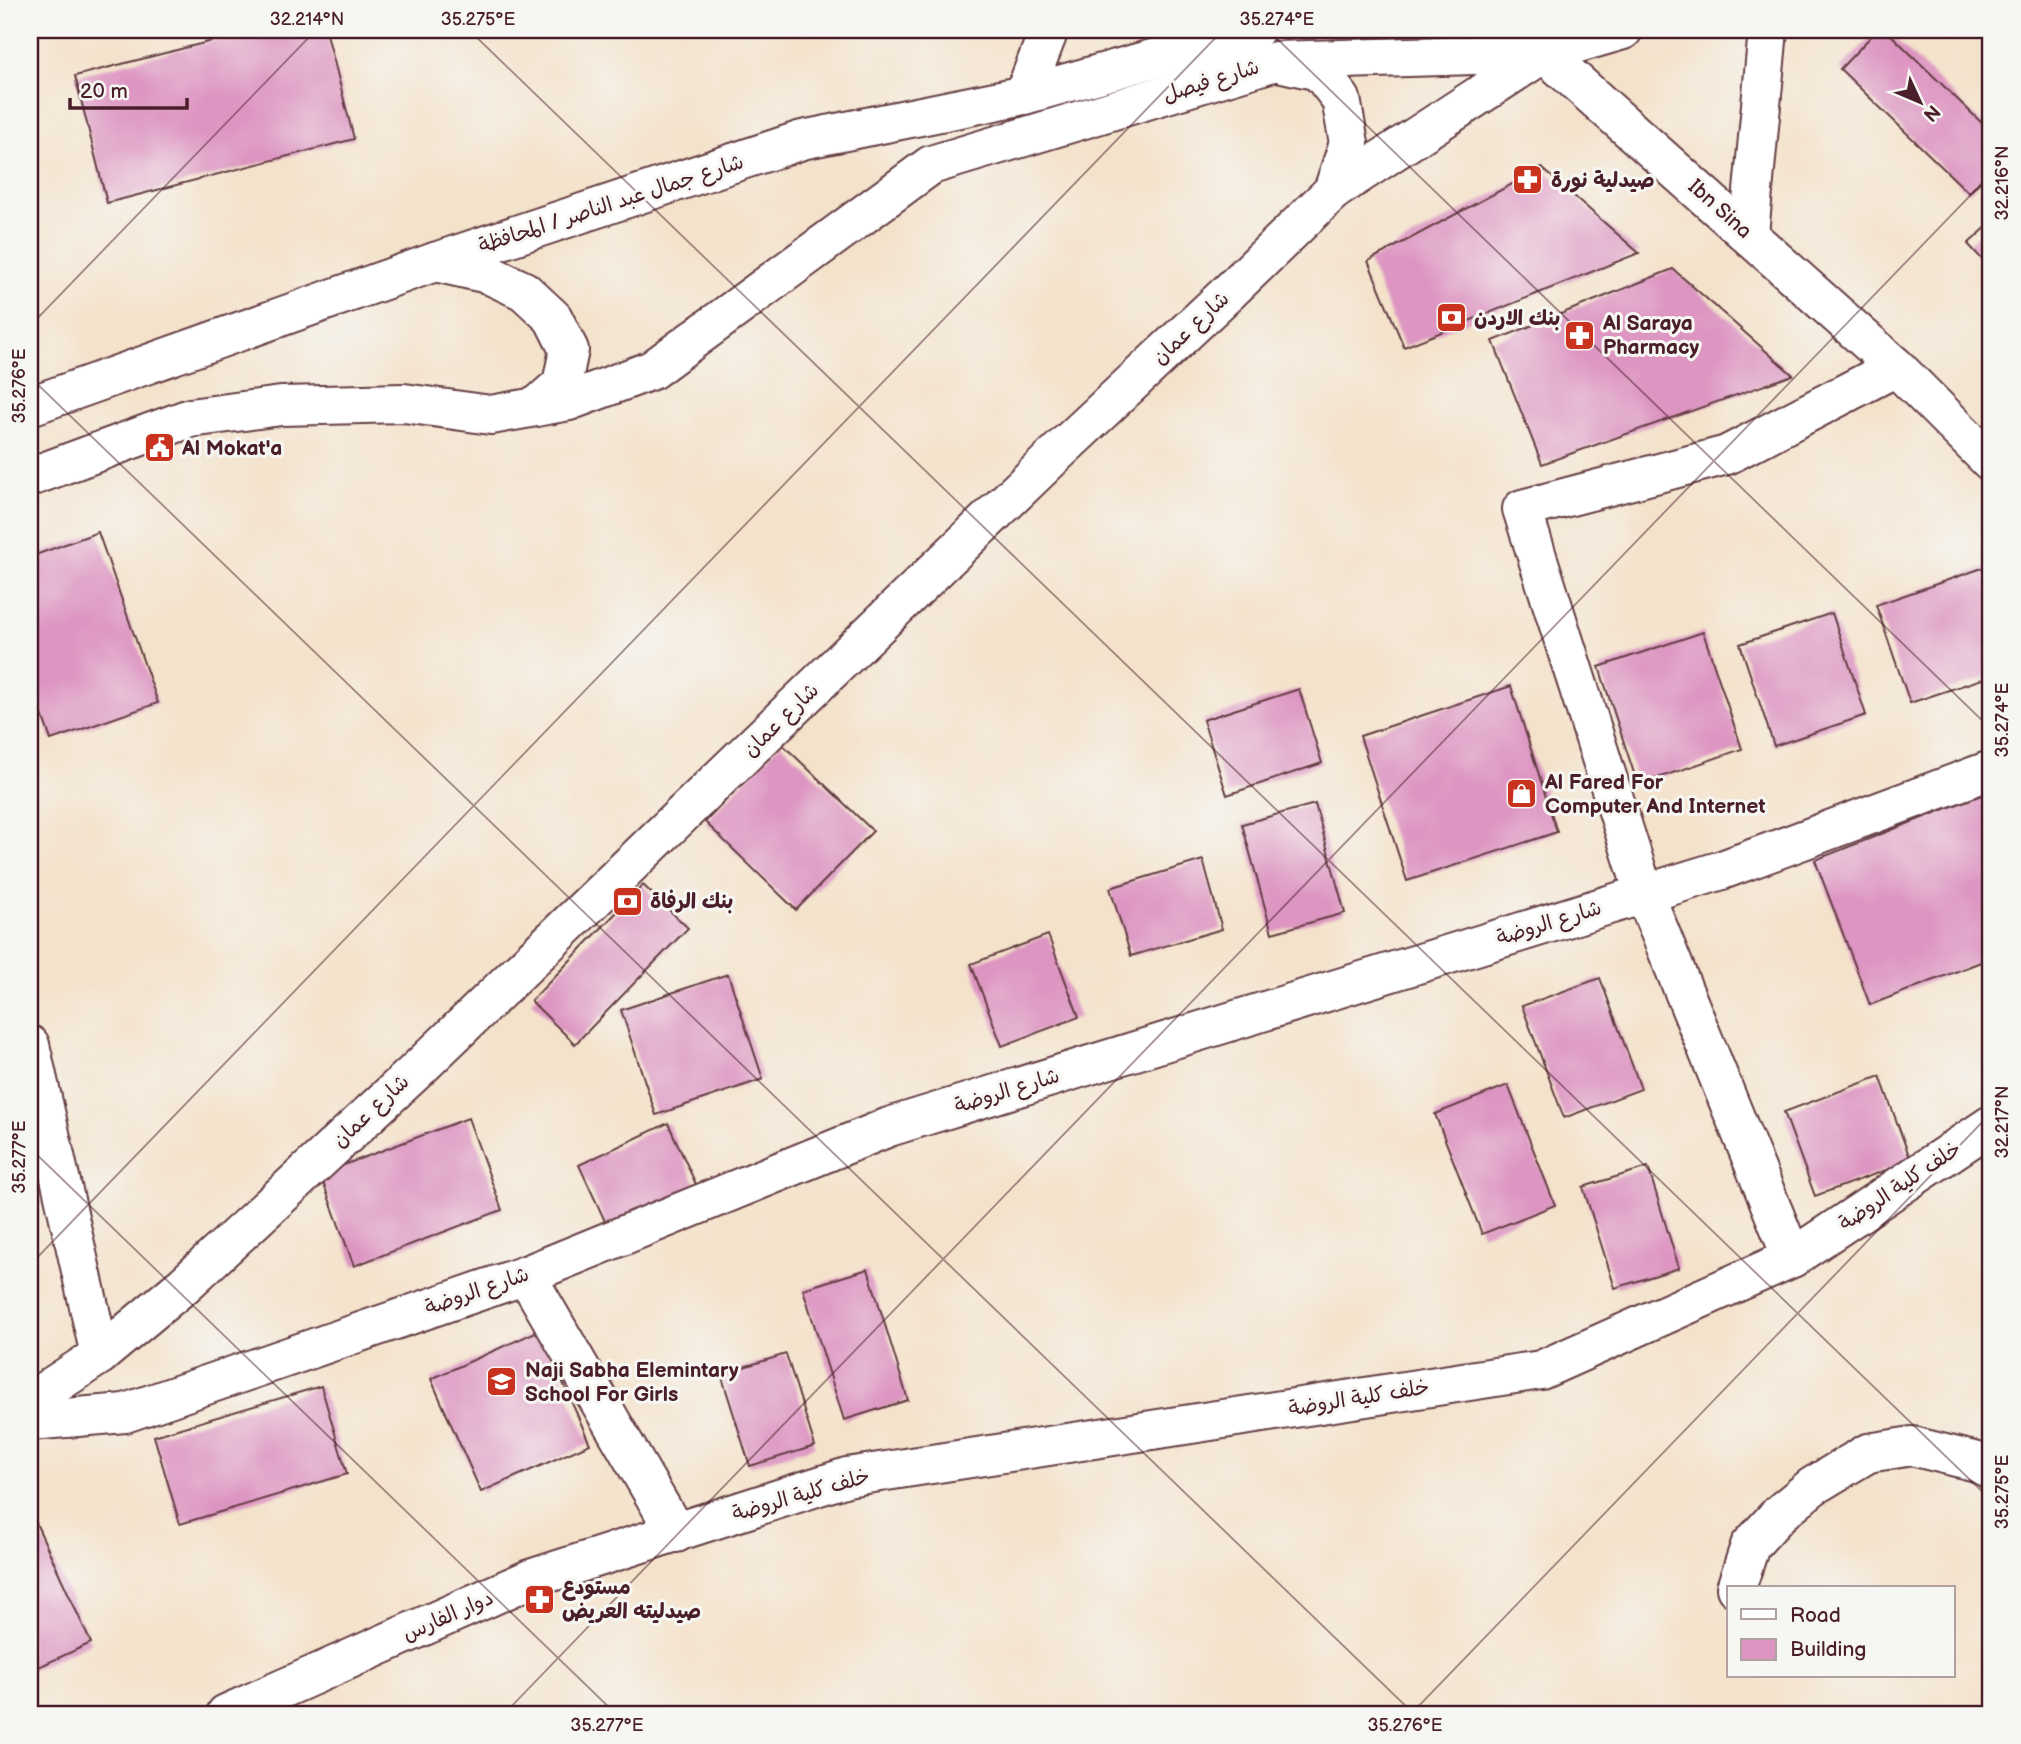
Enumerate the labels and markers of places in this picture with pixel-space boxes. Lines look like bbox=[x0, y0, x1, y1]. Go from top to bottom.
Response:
pharmacy icon: صيدلية نورة bbox=[1511, 163, 1545, 197]
place label: صيدلية نورة bbox=[1551, 168, 1655, 193]
bank icon: بنك الاردن bbox=[1434, 301, 1468, 335]
place label: بنك الاردن bbox=[1474, 306, 1560, 331]
place label: Al Saraya Pharmacy bbox=[1602, 311, 1699, 360]
pharmacy icon: Al Saraya Pharmacy bbox=[1563, 318, 1597, 352]
public building icon: Al Mokat'a bbox=[142, 431, 176, 465]
place label: Al Mokat'a bbox=[181, 436, 282, 461]
place label: Al Fared For Computer And Internet bbox=[1544, 770, 1765, 819]
shop icon: Al Fared For Computer And Internet bbox=[1505, 777, 1539, 811]
bank icon: بنك الرفاة bbox=[610, 884, 644, 918]
place label: بنك الرفاة bbox=[650, 889, 733, 914]
place label: Naji Sabha Elemintary School For Girls bbox=[525, 1358, 739, 1407]
school or university icon: Naji Sabha Elemintary School For Girls bbox=[485, 1365, 519, 1399]
place label: مستودع صيدليته العريض bbox=[562, 1575, 701, 1624]
pharmacy icon: مستودع صيدليته العريض bbox=[522, 1582, 556, 1616]

